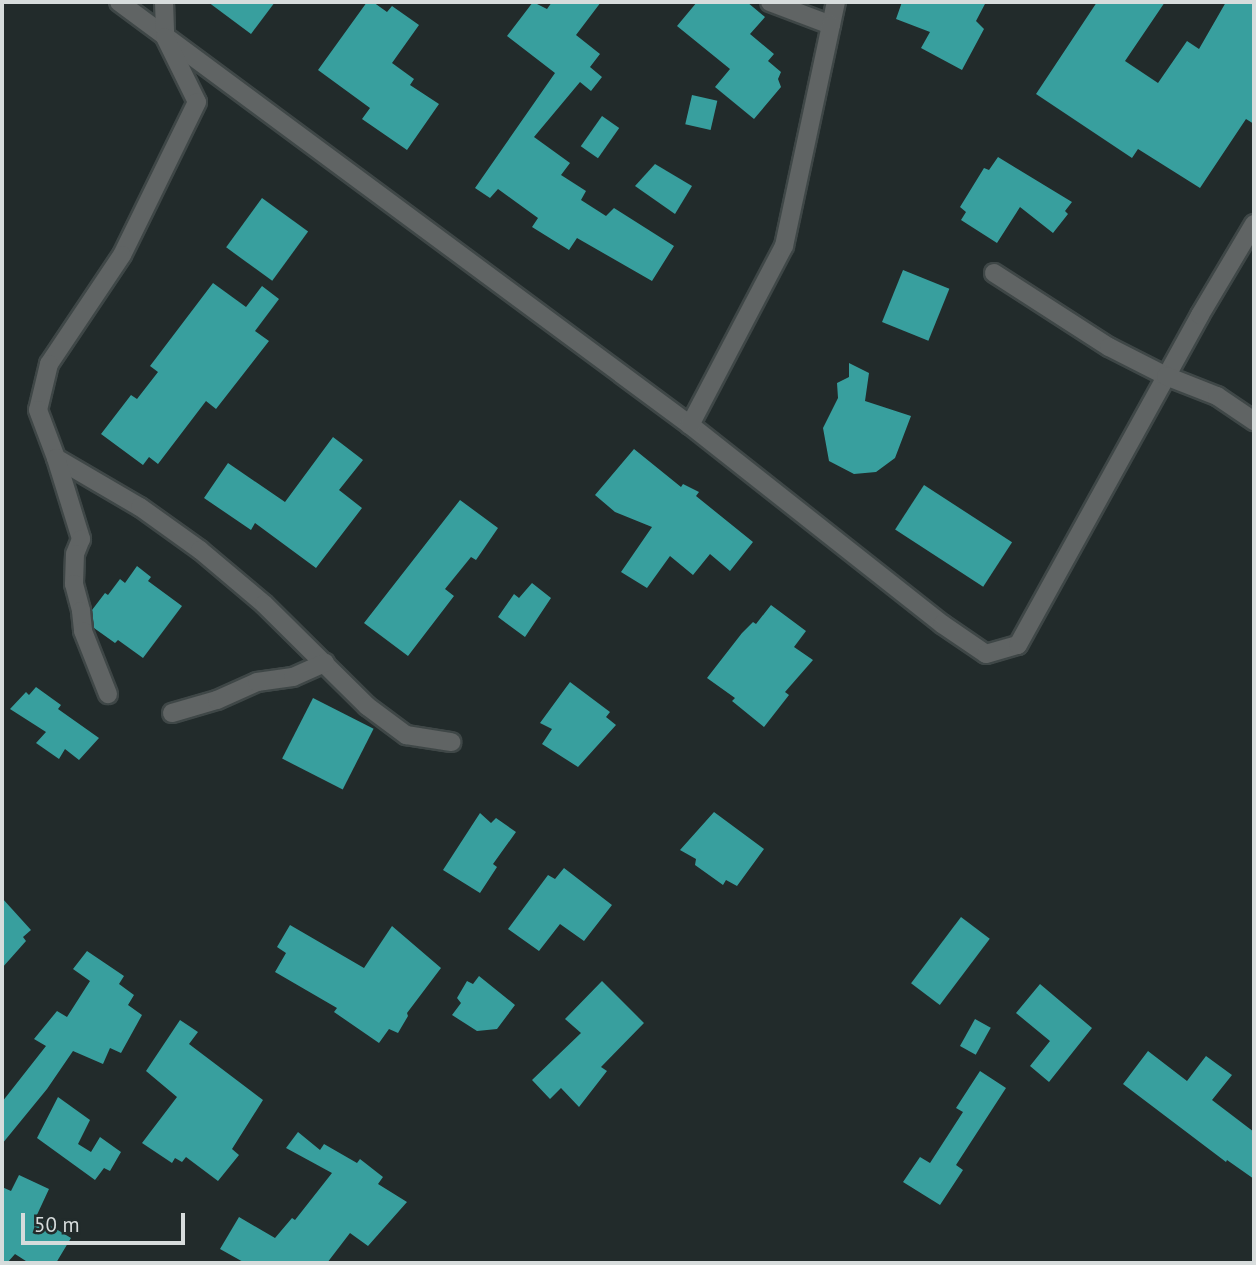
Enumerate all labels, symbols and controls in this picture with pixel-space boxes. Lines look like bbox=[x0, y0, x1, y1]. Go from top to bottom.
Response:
scale bar bbox=[24, 1198, 189, 1242]
text: 50 m bbox=[34, 1211, 80, 1238]

